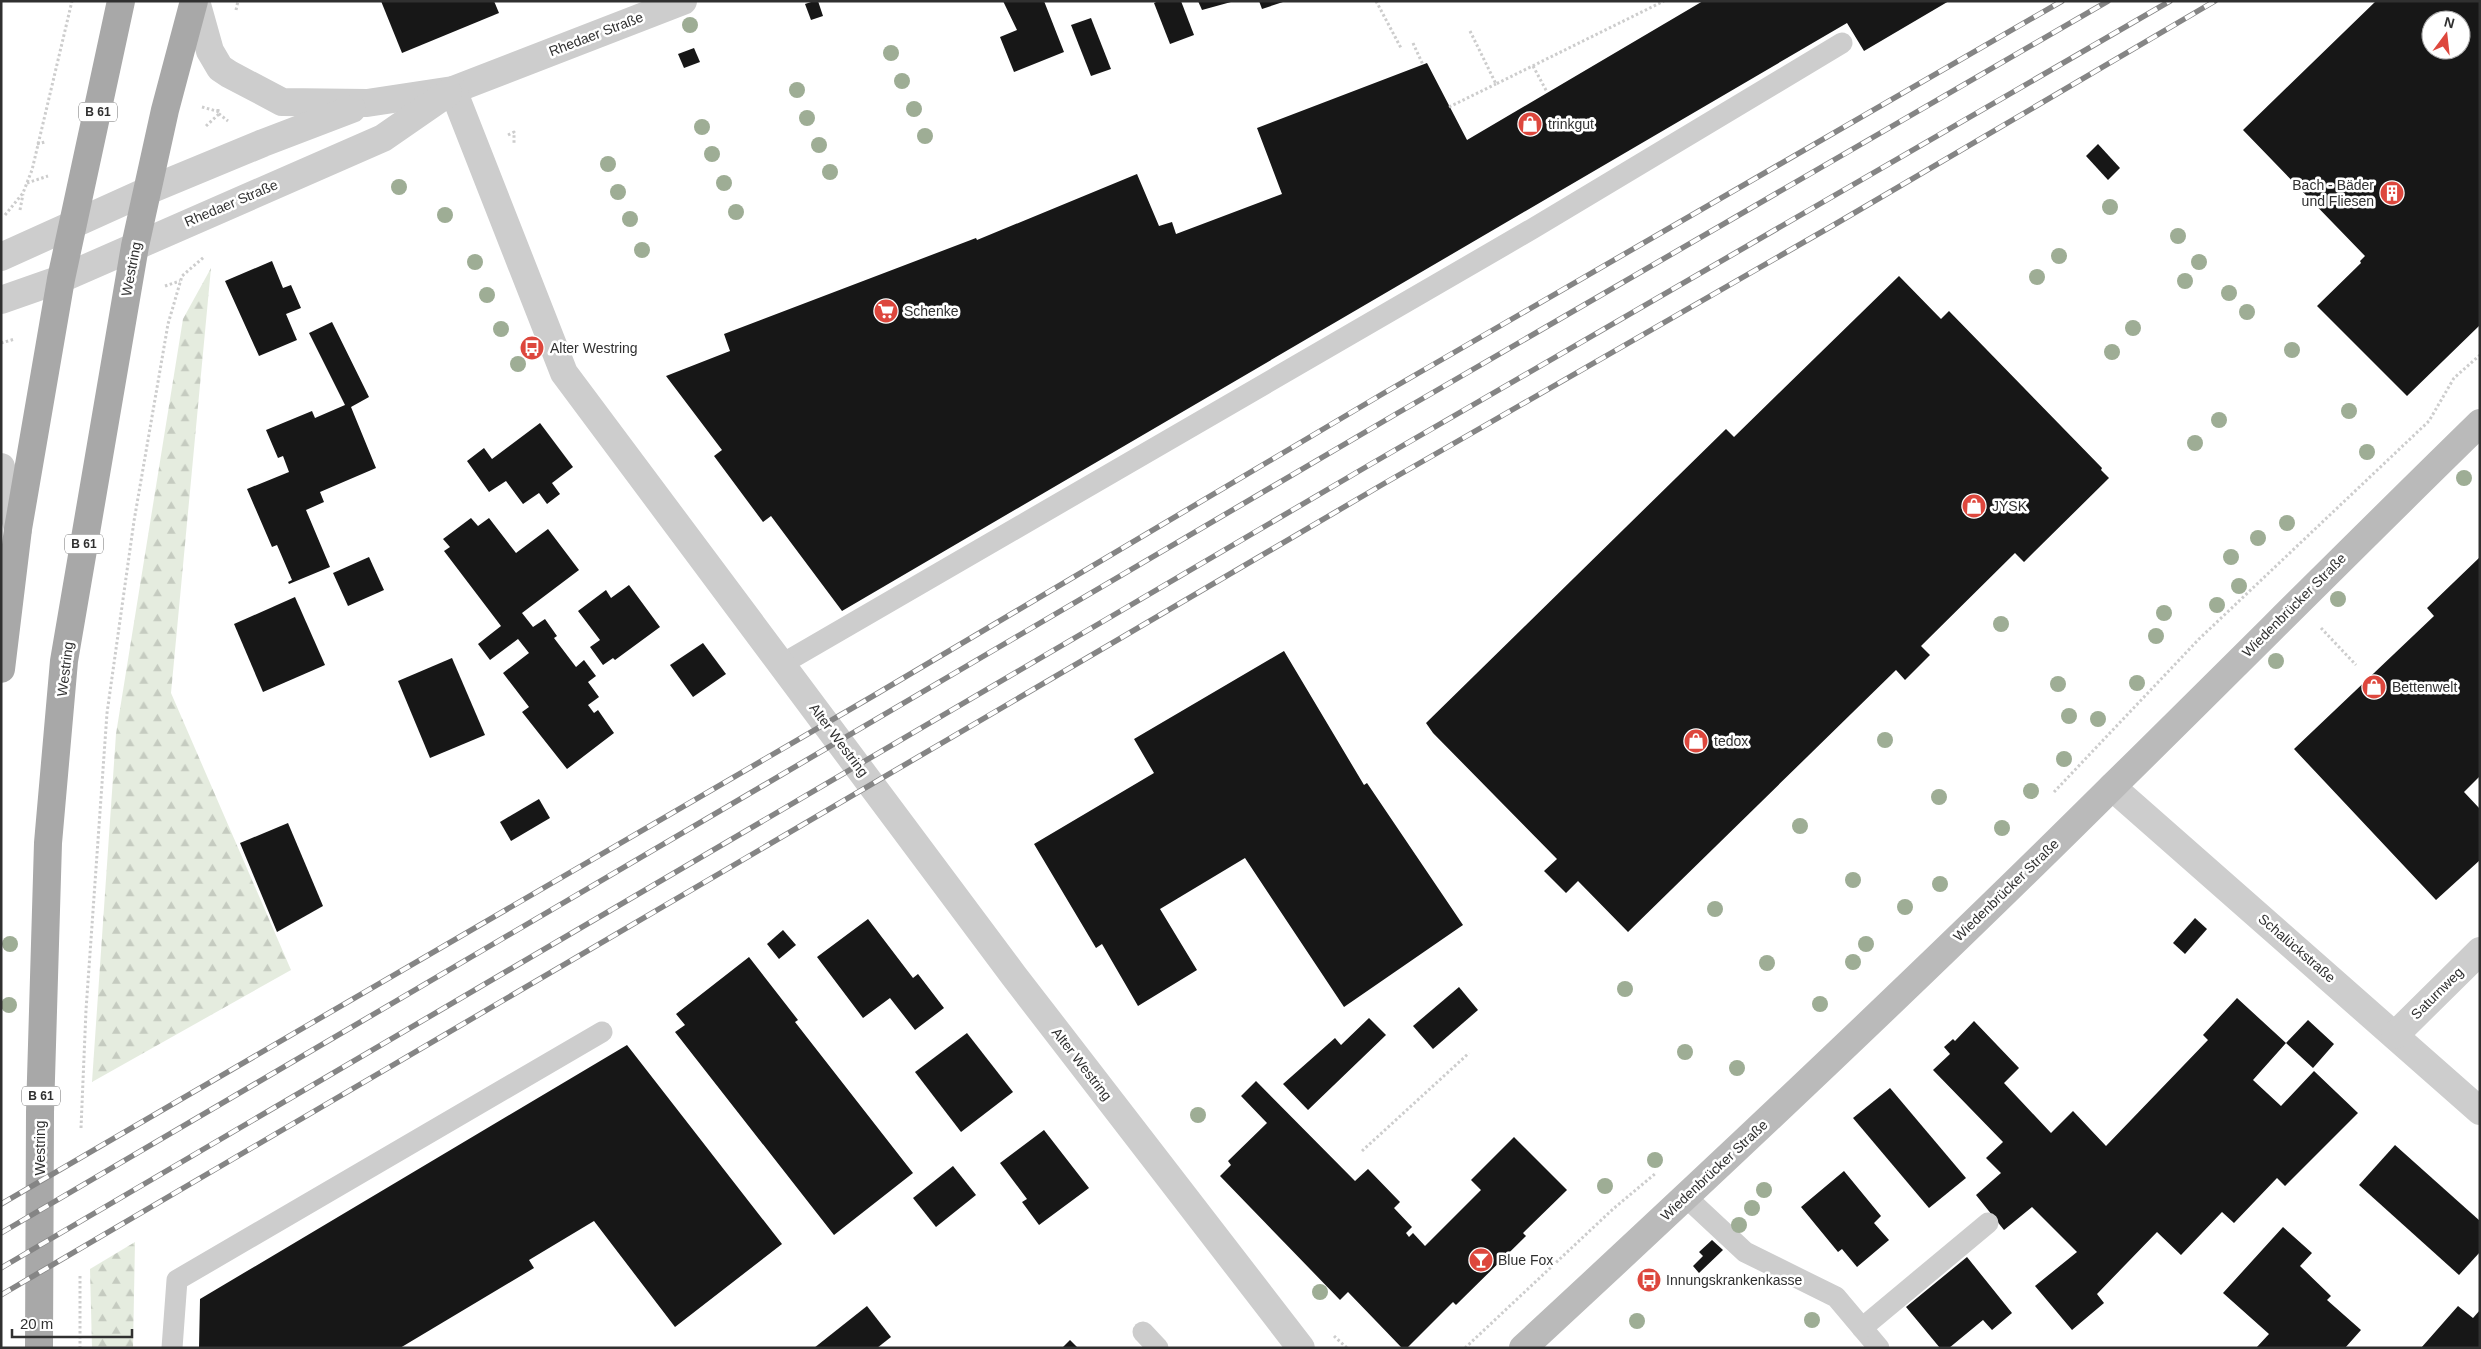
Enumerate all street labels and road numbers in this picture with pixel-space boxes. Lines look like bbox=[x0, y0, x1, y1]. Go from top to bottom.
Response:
street label: Rhedaer Straße bbox=[547, 9, 646, 59]
road number: B 61 bbox=[79, 102, 117, 121]
street label: Rhedaer Straße bbox=[182, 176, 280, 230]
street label: Westring bbox=[118, 240, 144, 298]
road number: B 61 bbox=[65, 534, 103, 554]
street label: Wiedenbrücker Straße bbox=[2239, 550, 2349, 660]
street label: Westring bbox=[54, 641, 76, 697]
street label: Alter Westring bbox=[806, 700, 872, 780]
street label: Wiedenbrücker Straße bbox=[1950, 835, 2062, 944]
street label: Schalückstraße bbox=[2255, 910, 2339, 986]
street label: Saturnweg bbox=[2408, 964, 2466, 1022]
street label: Alter Westring bbox=[1049, 1025, 1115, 1103]
road number: B 61 bbox=[22, 1086, 60, 1106]
street label: Wiedenbrücker Straße bbox=[1657, 1116, 1771, 1224]
street label: Westring bbox=[32, 1121, 48, 1175]

